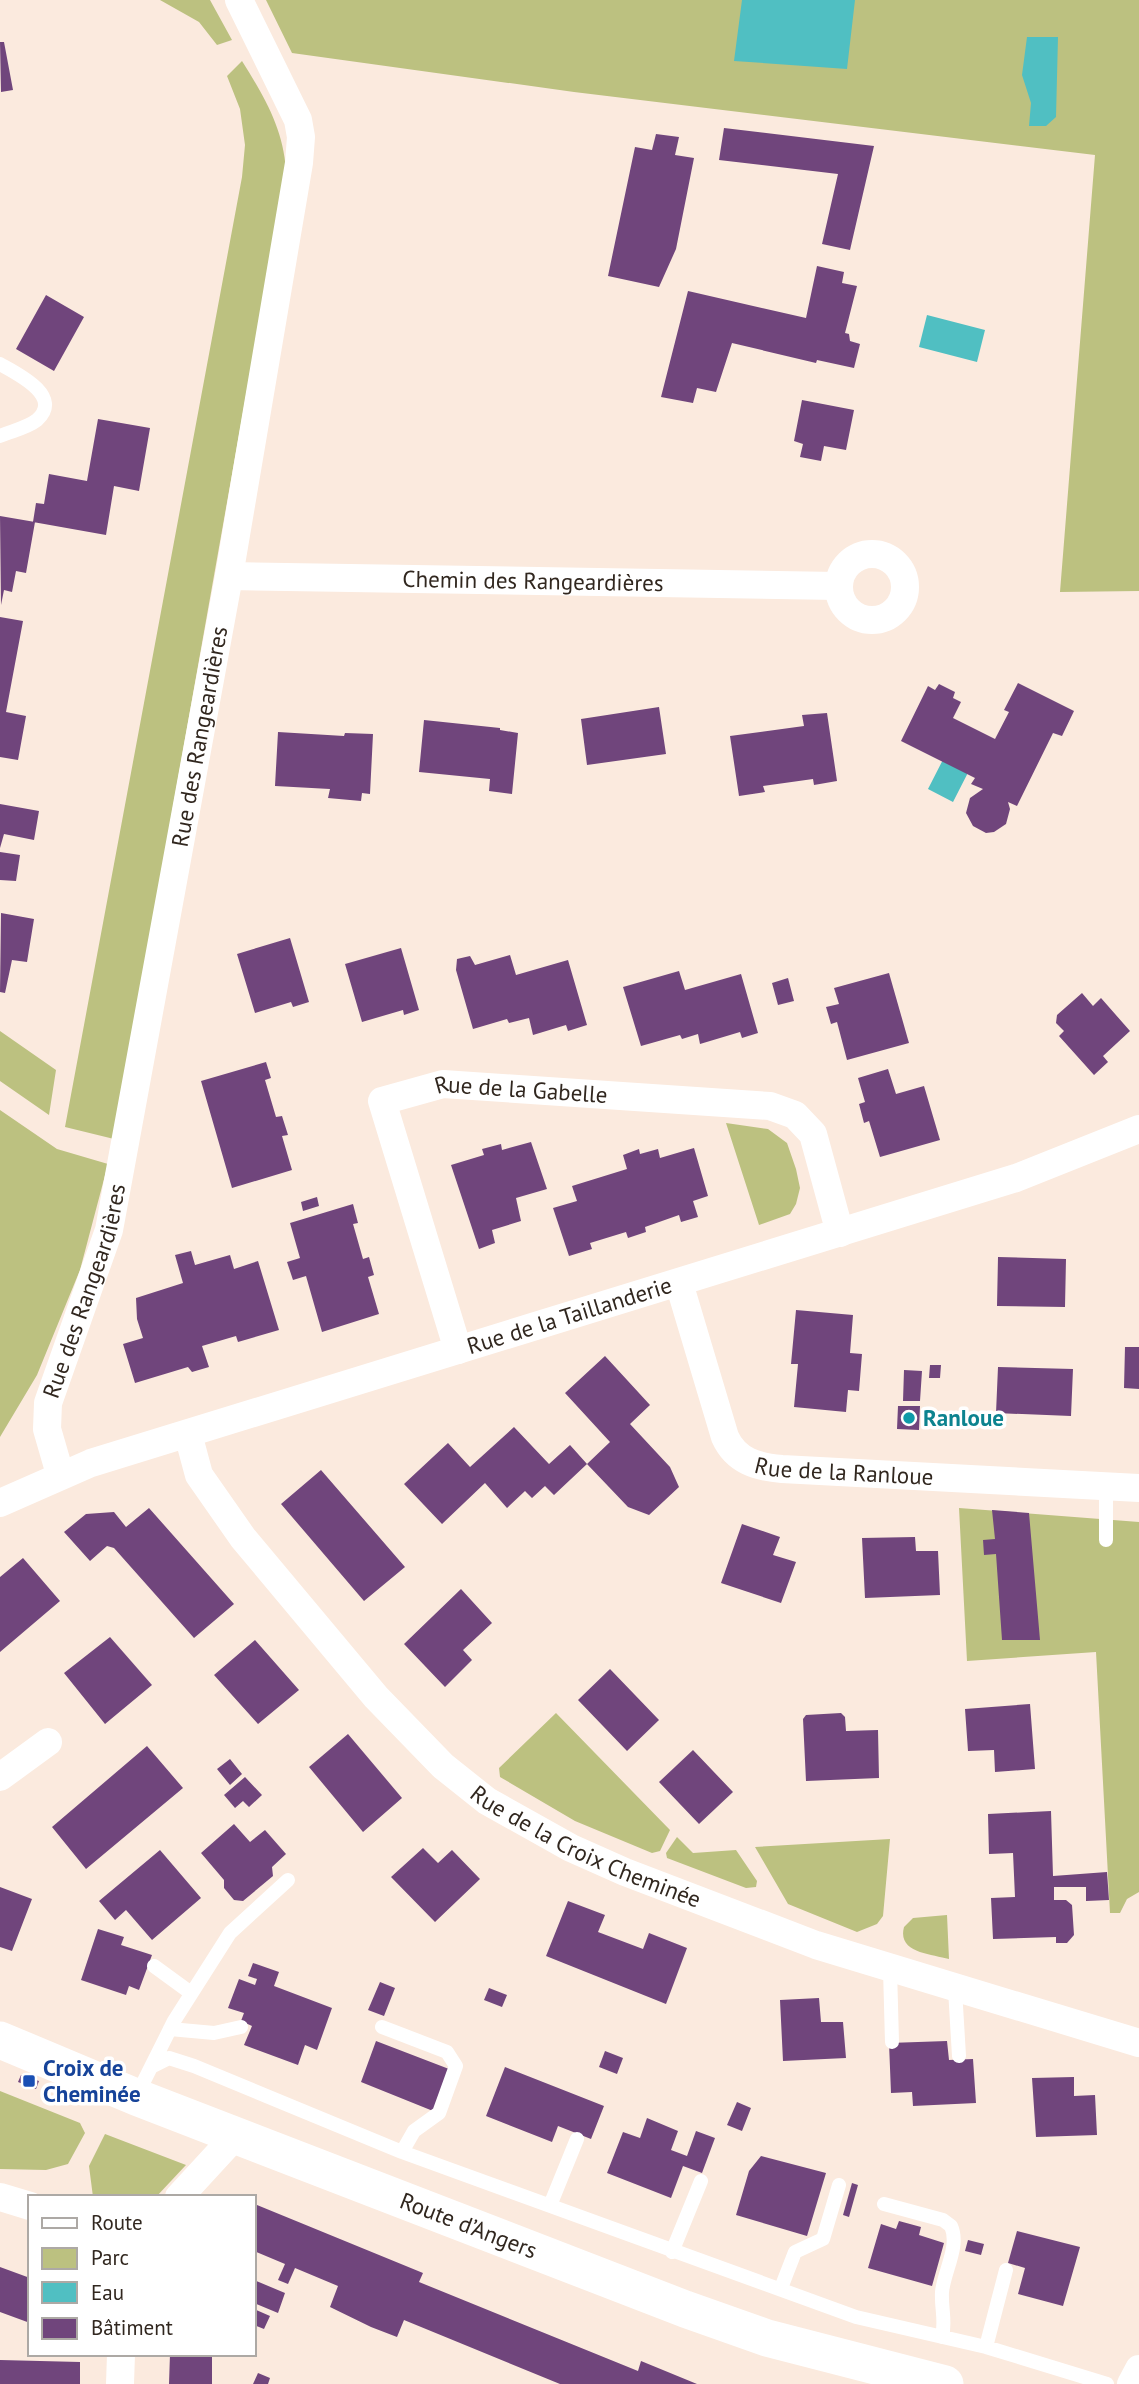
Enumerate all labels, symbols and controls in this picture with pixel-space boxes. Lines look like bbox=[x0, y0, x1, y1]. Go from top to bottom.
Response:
street label: Chemin des Rangeardières bbox=[402, 564, 664, 597]
street label: Rue des Rangeardières bbox=[165, 624, 234, 849]
street label: Rue de la Gabelle bbox=[431, 1068, 608, 1109]
street label: Rue des Rangeardières bbox=[36, 1181, 131, 1402]
street label: Rue de la Taillanderie bbox=[463, 1270, 675, 1360]
place label: Ranloue bbox=[923, 1403, 1004, 1432]
marker: Ranloue bbox=[901, 1410, 917, 1426]
street label: Rue de la Ranloue bbox=[752, 1450, 934, 1491]
street label: Rue de la Croix Cheminée bbox=[465, 1778, 705, 1914]
place label: Croix de Cheminée bbox=[43, 2053, 141, 2108]
marker: Croix de Cheminée bbox=[21, 2073, 37, 2089]
street label: Route d’Angers bbox=[396, 2185, 541, 2265]
legend bbox=[28, 2195, 256, 2356]
text: Route bbox=[91, 2209, 143, 2236]
text: Parc bbox=[91, 2244, 129, 2271]
text: Eau bbox=[91, 2279, 124, 2306]
text: Bâtiment bbox=[91, 2314, 173, 2341]

